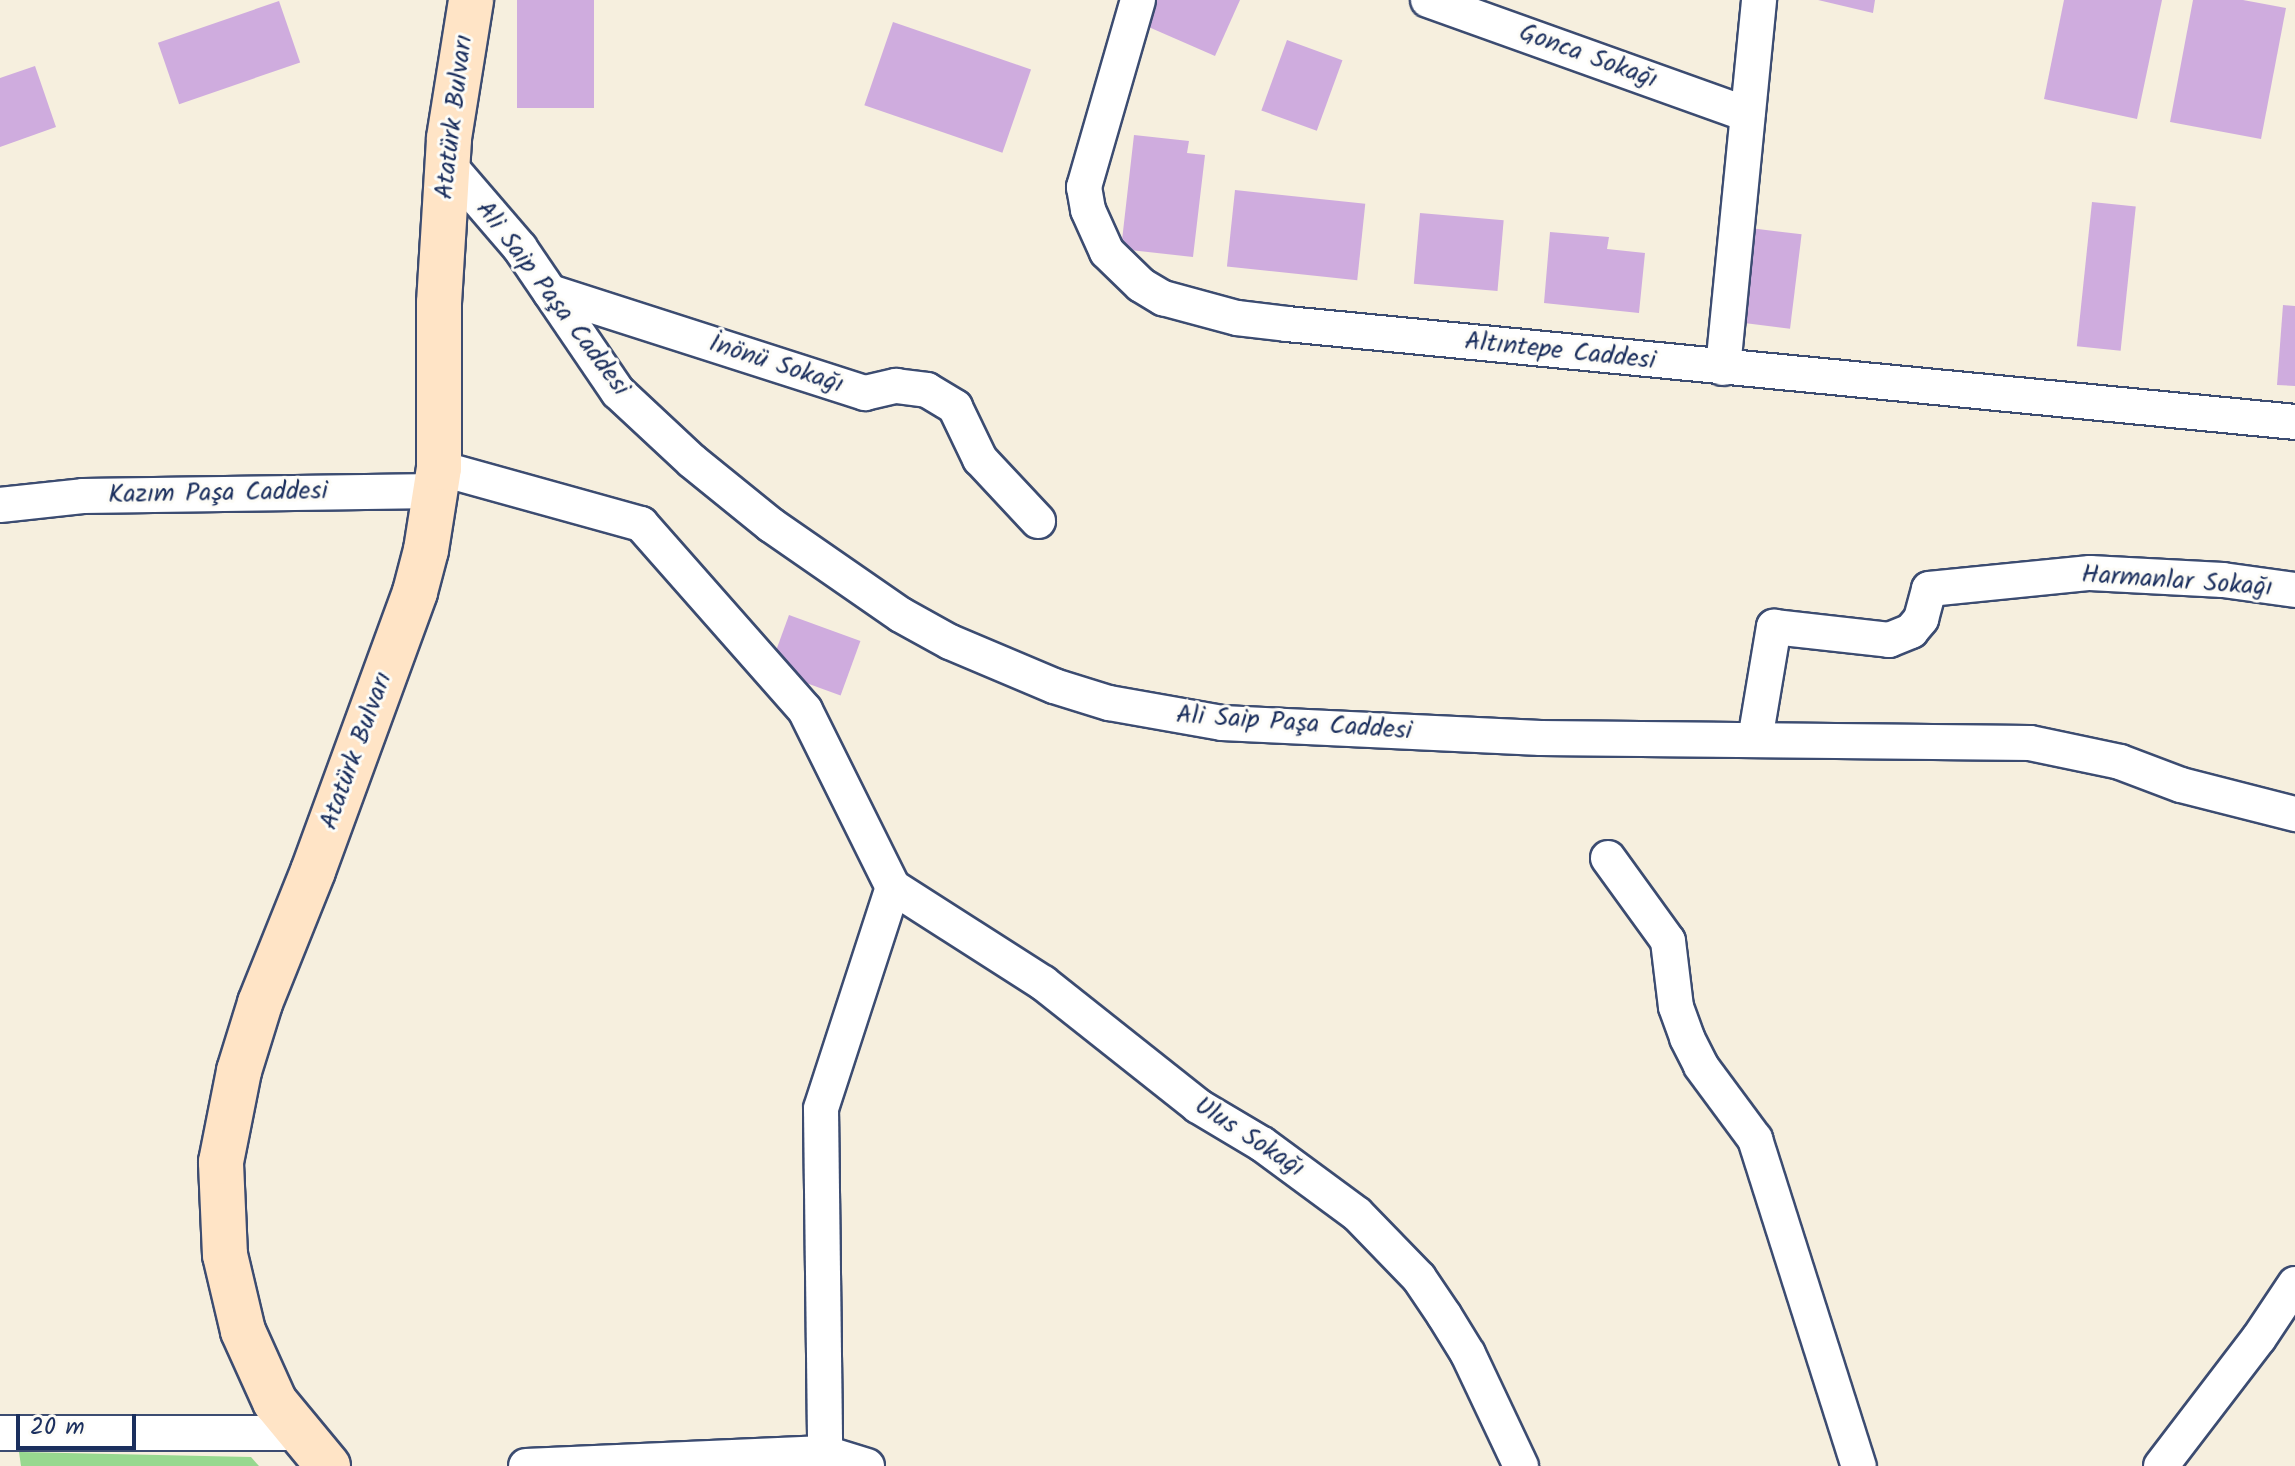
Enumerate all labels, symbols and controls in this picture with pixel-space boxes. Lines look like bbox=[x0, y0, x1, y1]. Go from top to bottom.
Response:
street label: Gonca Sokağı bbox=[1515, 18, 1661, 96]
street label: Atatürk Bulvarı bbox=[429, 33, 481, 201]
street label: Ali Saip Paşa Caddesi bbox=[468, 195, 636, 403]
street label: Altıntepe Caddesi bbox=[1463, 326, 1657, 378]
street label: İnönü Sokağı bbox=[705, 329, 847, 401]
street label: Kazım Paşa Caddesi bbox=[108, 476, 328, 512]
street label: Harmanlar Sokağı bbox=[2080, 560, 2274, 604]
street label: Atatürk Bulvarı bbox=[314, 668, 400, 834]
street label: Ali Saip Paşa Caddesi bbox=[1175, 700, 1413, 748]
street label: Ulus Sokağı bbox=[1188, 1091, 1310, 1185]
scale bar bbox=[20, 1398, 140, 1448]
text: 20 m bbox=[30, 1408, 85, 1447]

